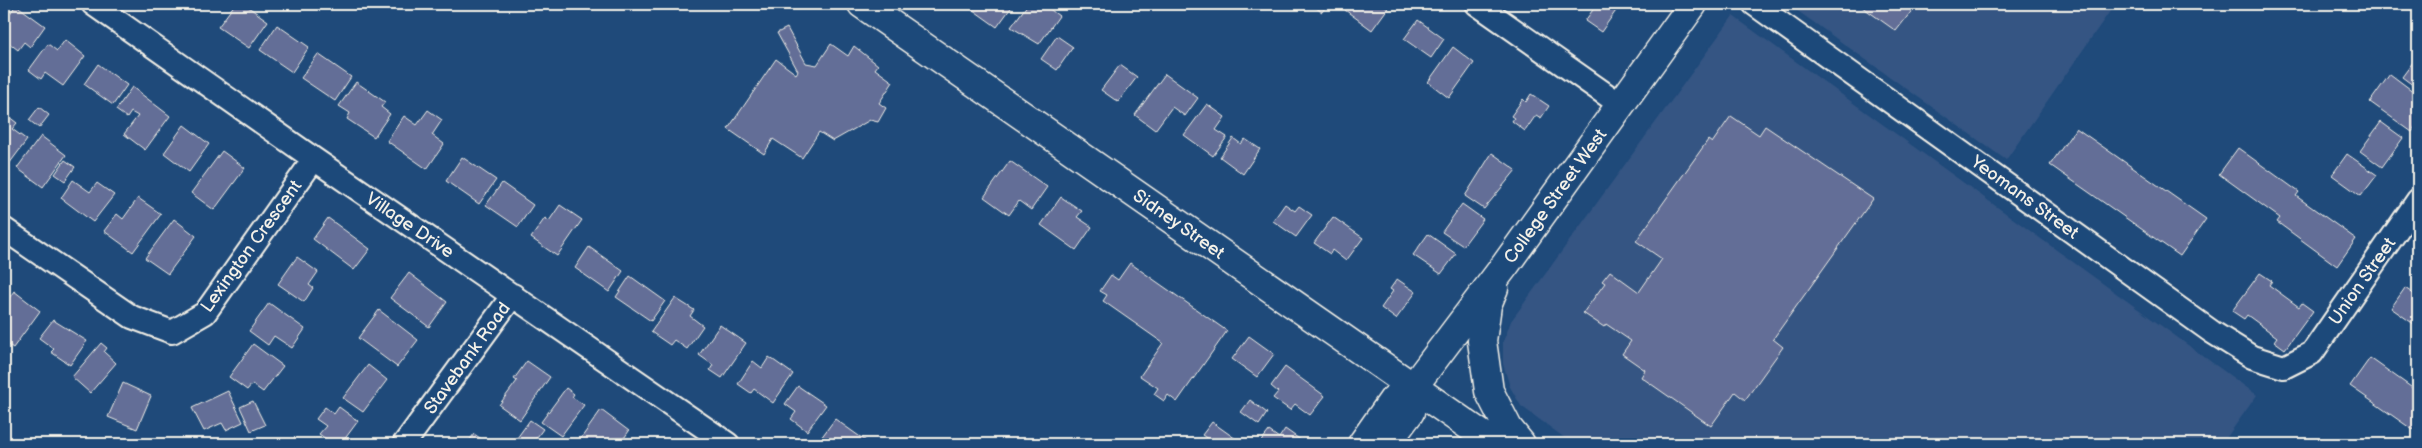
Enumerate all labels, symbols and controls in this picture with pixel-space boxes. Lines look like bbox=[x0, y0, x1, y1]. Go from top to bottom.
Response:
street label: College Street West bbox=[1500, 125, 1612, 268]
street label: Yeomans Street bbox=[1966, 151, 2083, 244]
street label: Lexington Crescent bbox=[196, 176, 307, 316]
street label: Sidney Street bbox=[1129, 185, 1229, 264]
street label: Village Drive bbox=[362, 188, 458, 263]
street label: Union Street bbox=[2325, 233, 2400, 329]
street label: Stavebank Road bbox=[420, 298, 515, 418]

